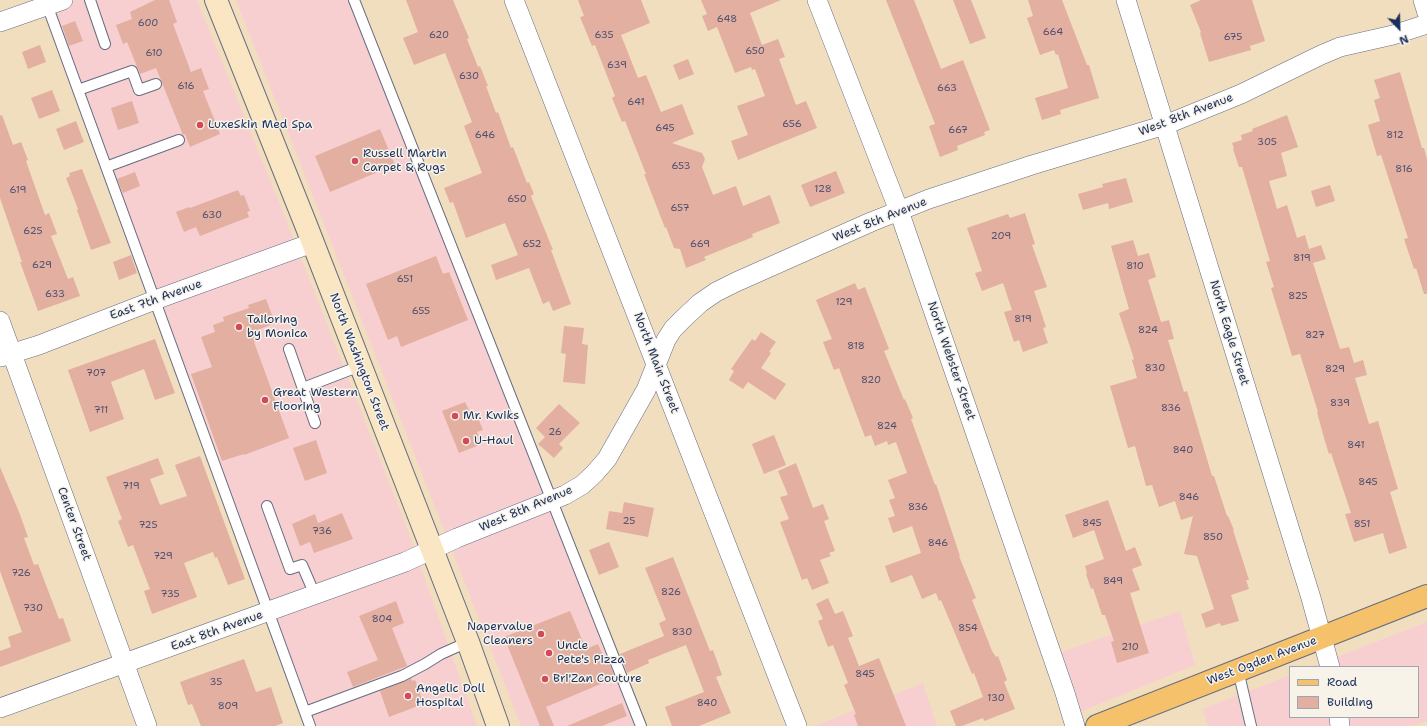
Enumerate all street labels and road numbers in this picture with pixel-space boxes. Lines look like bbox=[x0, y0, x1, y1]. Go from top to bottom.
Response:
street label: West 8th Avenue bbox=[1137, 90, 1235, 140]
street label: West 8th Avenue bbox=[831, 195, 929, 245]
street label: East 7th Avenue bbox=[108, 277, 204, 323]
street label: North Eagle Street bbox=[1206, 278, 1252, 388]
street label: North Washington Street bbox=[326, 291, 392, 433]
street label: North Webster Street bbox=[924, 300, 978, 422]
street label: North Main Street bbox=[630, 310, 682, 416]
street label: West 8th Avenue bbox=[477, 483, 575, 535]
street label: Center Street bbox=[54, 485, 94, 563]
street label: East 8th Avenue bbox=[169, 608, 265, 654]
street label: West Ogden Avenue bbox=[1205, 633, 1319, 689]

